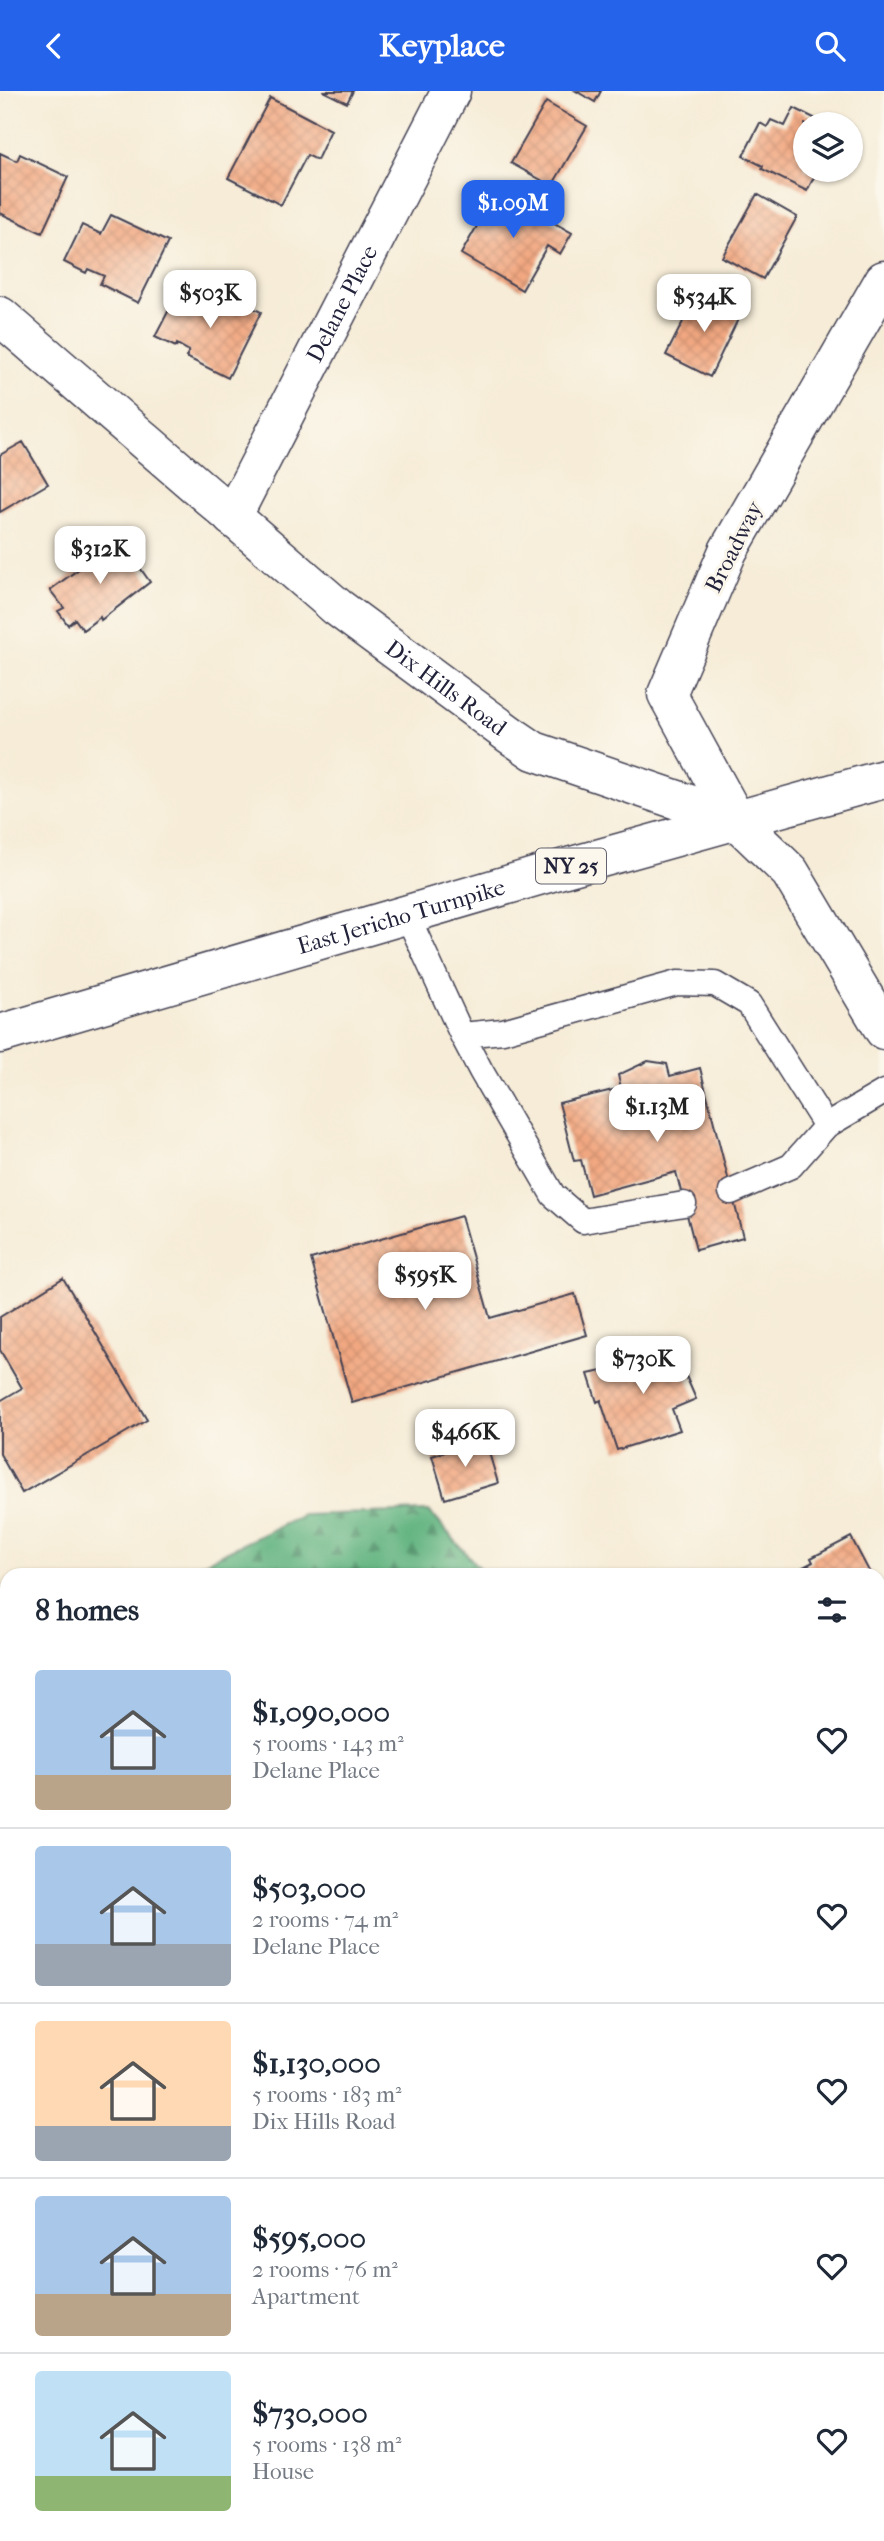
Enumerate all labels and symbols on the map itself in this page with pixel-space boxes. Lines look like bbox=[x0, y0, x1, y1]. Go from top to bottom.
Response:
pin: $1.09M bbox=[456, 181, 570, 240]
street label: Delane Place bbox=[300, 241, 383, 367]
pin: $503K bbox=[161, 271, 259, 330]
pin: $534K bbox=[655, 275, 753, 334]
street label: Broadway bbox=[700, 496, 769, 597]
pin: $312K bbox=[51, 526, 149, 586]
street label: Dix Hills Road bbox=[380, 634, 512, 741]
road number: NY 25 bbox=[536, 849, 606, 883]
street label: East Jericho Turnpike bbox=[294, 873, 508, 959]
pin: $1.13M bbox=[600, 1084, 714, 1144]
pin: $595K bbox=[376, 1253, 474, 1312]
pin: $730K bbox=[594, 1337, 692, 1396]
pin: $466K bbox=[416, 1409, 514, 1469]

